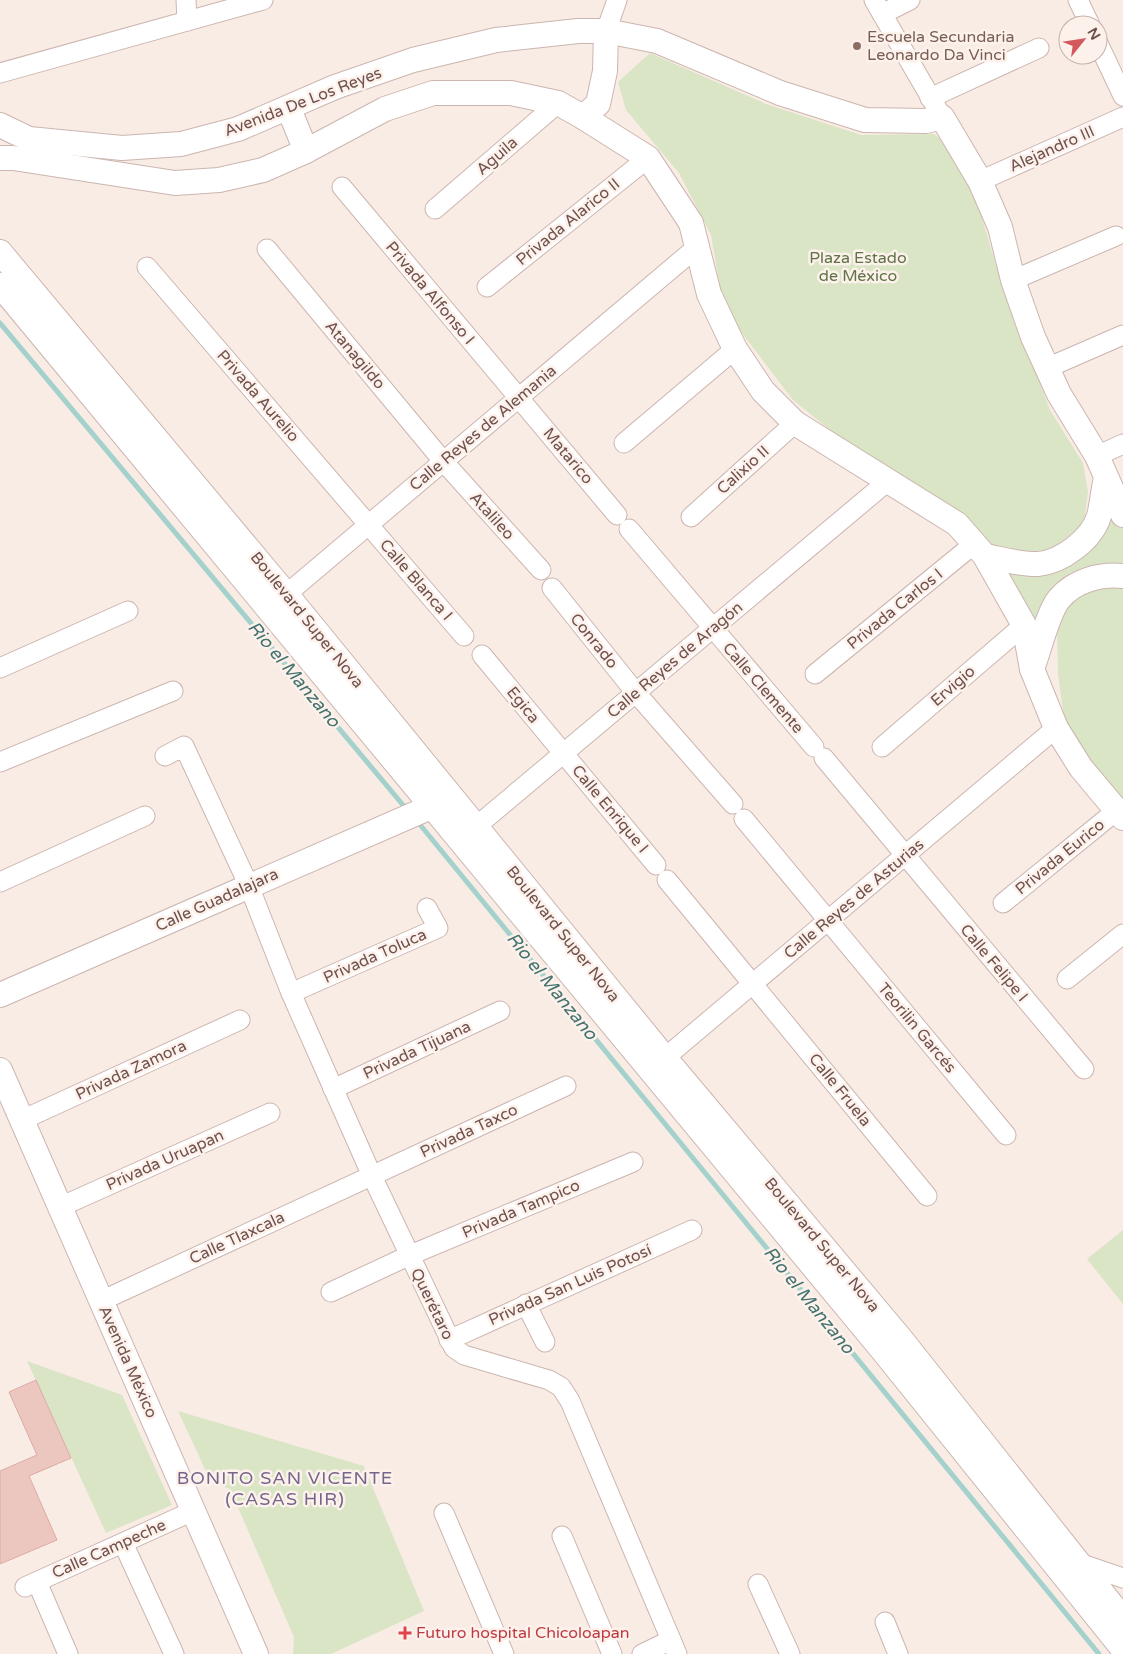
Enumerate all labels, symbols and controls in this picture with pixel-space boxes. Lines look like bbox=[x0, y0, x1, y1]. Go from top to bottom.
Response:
north arrow bbox=[1058, 15, 1108, 65]
text: N bbox=[1084, 25, 1104, 43]
place label: Escuela Secundaria Leonardo Da Vinci bbox=[867, 27, 1014, 65]
marker: Escuela Secundaria Leonardo Da Vinci bbox=[851, 40, 863, 52]
street label: Avenida De Los Reyes bbox=[221, 63, 385, 141]
street label: Alejandro III bbox=[1006, 121, 1098, 177]
street label: Aguila bbox=[472, 133, 522, 179]
street label: Privada Alarico II bbox=[512, 174, 624, 270]
street label: Privada Alfonso I bbox=[381, 237, 479, 349]
park label: Plaza Estado de México bbox=[809, 248, 907, 286]
street label: Atanagildo bbox=[321, 317, 389, 393]
street label: Privada Aurelio bbox=[213, 346, 303, 446]
street label: Calle Reyes de Alemania bbox=[405, 361, 561, 495]
street label: Matarico bbox=[539, 424, 597, 488]
street label: Calixio II bbox=[713, 441, 773, 499]
street label: Atalileo bbox=[465, 488, 519, 544]
street label: Calle Blanca I bbox=[375, 535, 457, 625]
street label: Boulevard Super Nova bbox=[246, 548, 368, 692]
street label: Privada Carlos I bbox=[843, 564, 947, 654]
street label: Calle Reyes de Aragón bbox=[603, 597, 747, 723]
street label: Conrado bbox=[566, 609, 622, 673]
water label: Rio el Manzano bbox=[243, 616, 345, 732]
street label: Calle Clemente bbox=[718, 638, 808, 738]
street label: Ervigio bbox=[927, 661, 979, 711]
street label: Egica bbox=[502, 683, 544, 727]
street label: Calle Enrique I bbox=[567, 761, 653, 857]
street label: Privada Eurico bbox=[1011, 815, 1109, 899]
street label: Calle Reyes de Asturias bbox=[780, 835, 928, 963]
street label: Boulevard Super Nova bbox=[502, 862, 624, 1006]
street label: Calle Guadalajara bbox=[152, 864, 282, 936]
street label: Calle Felipe I bbox=[956, 920, 1032, 1006]
street label: Privada Toluca bbox=[320, 924, 430, 988]
water label: Rio el Manzano bbox=[502, 928, 603, 1045]
street label: Teorilin Garcés bbox=[873, 979, 961, 1077]
street label: Privada Tijuana bbox=[360, 1016, 474, 1084]
street label: Privada Zamora bbox=[72, 1036, 190, 1104]
street label: Calle Fruela bbox=[804, 1049, 876, 1131]
street label: Privada Taxco bbox=[417, 1100, 521, 1162]
street label: Privada Uruapan bbox=[103, 1125, 227, 1195]
street label: Boulevard Super Nova bbox=[760, 1174, 884, 1316]
street label: Privada Tampico bbox=[459, 1175, 583, 1243]
street label: Calle Tlaxcala bbox=[186, 1207, 288, 1269]
street label: Privada San Luis Potosí bbox=[485, 1240, 655, 1330]
water label: Rio el Manzano bbox=[759, 1242, 860, 1359]
street label: Querétaro bbox=[406, 1265, 458, 1343]
street label: Avenida México bbox=[94, 1303, 162, 1421]
district label: BONITO SAN VICENTE (CASAS HIR) bbox=[177, 1467, 393, 1510]
street label: Calle Campeche bbox=[49, 1515, 169, 1583]
place label: Futuro hospital Chicoloapan bbox=[416, 1623, 630, 1643]
marker: Futuro hospital Chicoloapan bbox=[398, 1626, 412, 1640]

